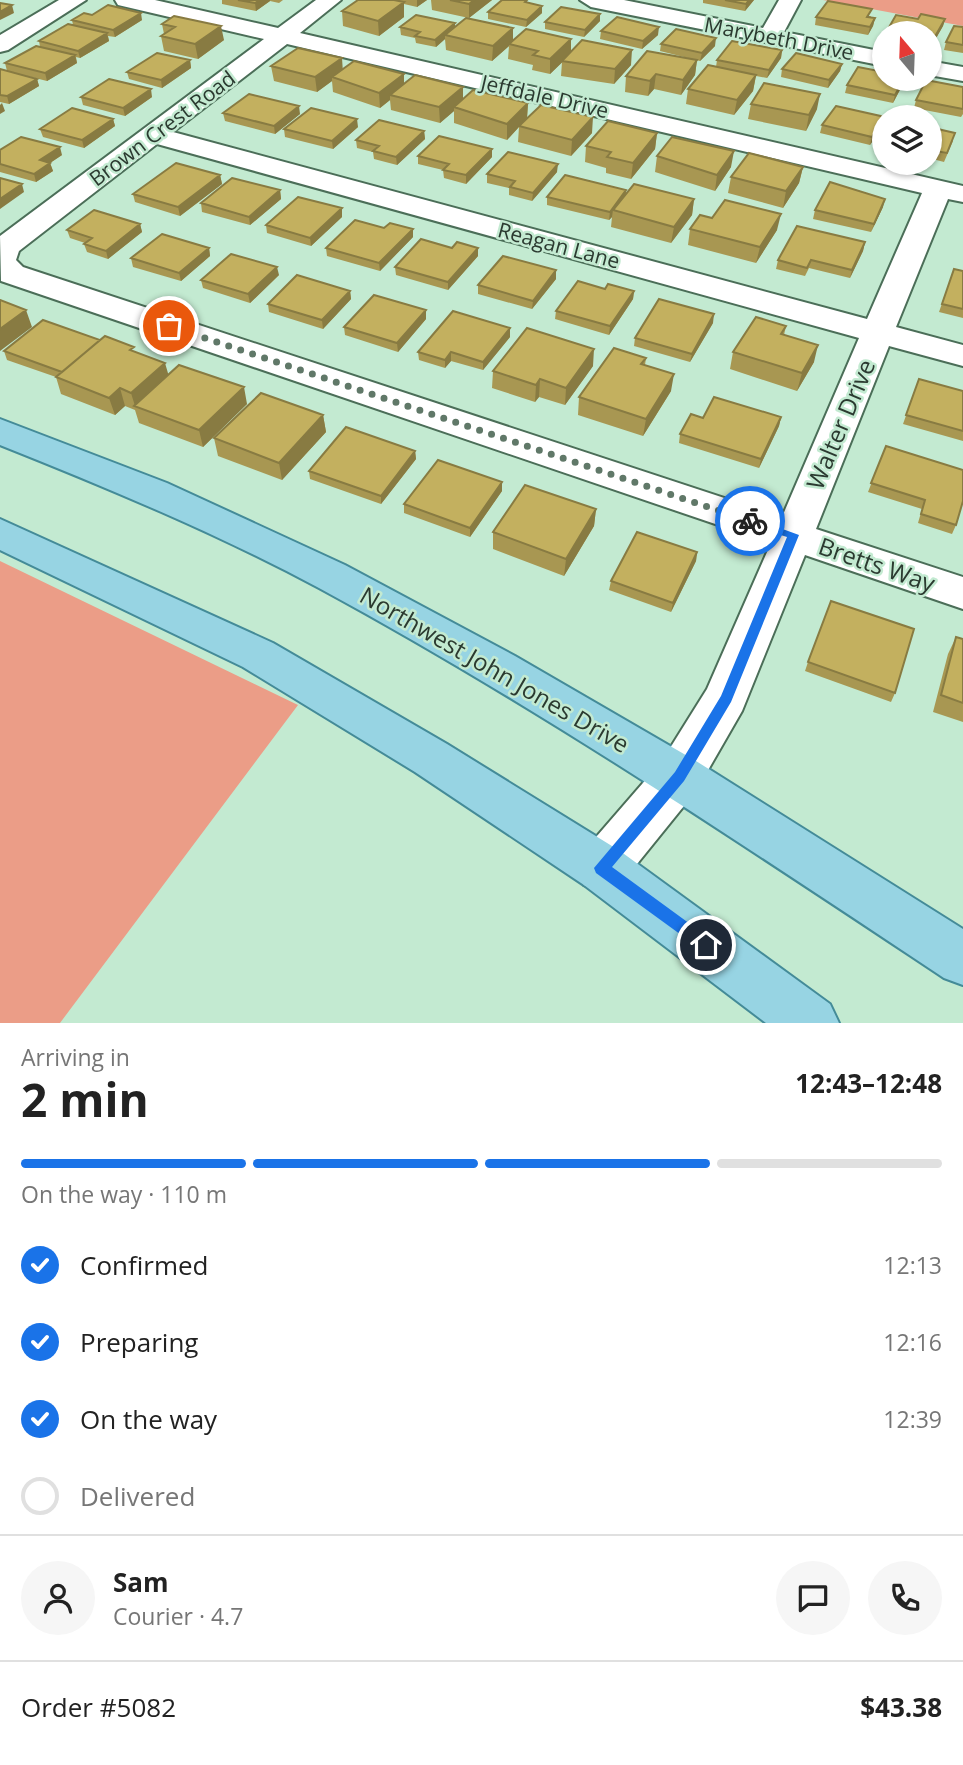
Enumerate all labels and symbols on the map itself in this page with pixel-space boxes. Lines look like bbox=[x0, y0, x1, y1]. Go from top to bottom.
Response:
street label: Marybeth Drive bbox=[702, 10, 856, 66]
north arrow bbox=[872, 21, 942, 91]
street label: Brown Crest Road bbox=[83, 64, 241, 192]
street label: Jeffdale Drive bbox=[477, 67, 611, 124]
street label: Reagan Lane bbox=[495, 215, 623, 275]
pin bbox=[139, 296, 199, 356]
street label: Walter Drive bbox=[798, 354, 882, 494]
courier bbox=[715, 486, 785, 556]
street label: Bretts Way bbox=[814, 529, 941, 600]
street label: Northwest John Jones Drive bbox=[354, 578, 636, 760]
pin bbox=[676, 915, 736, 975]

